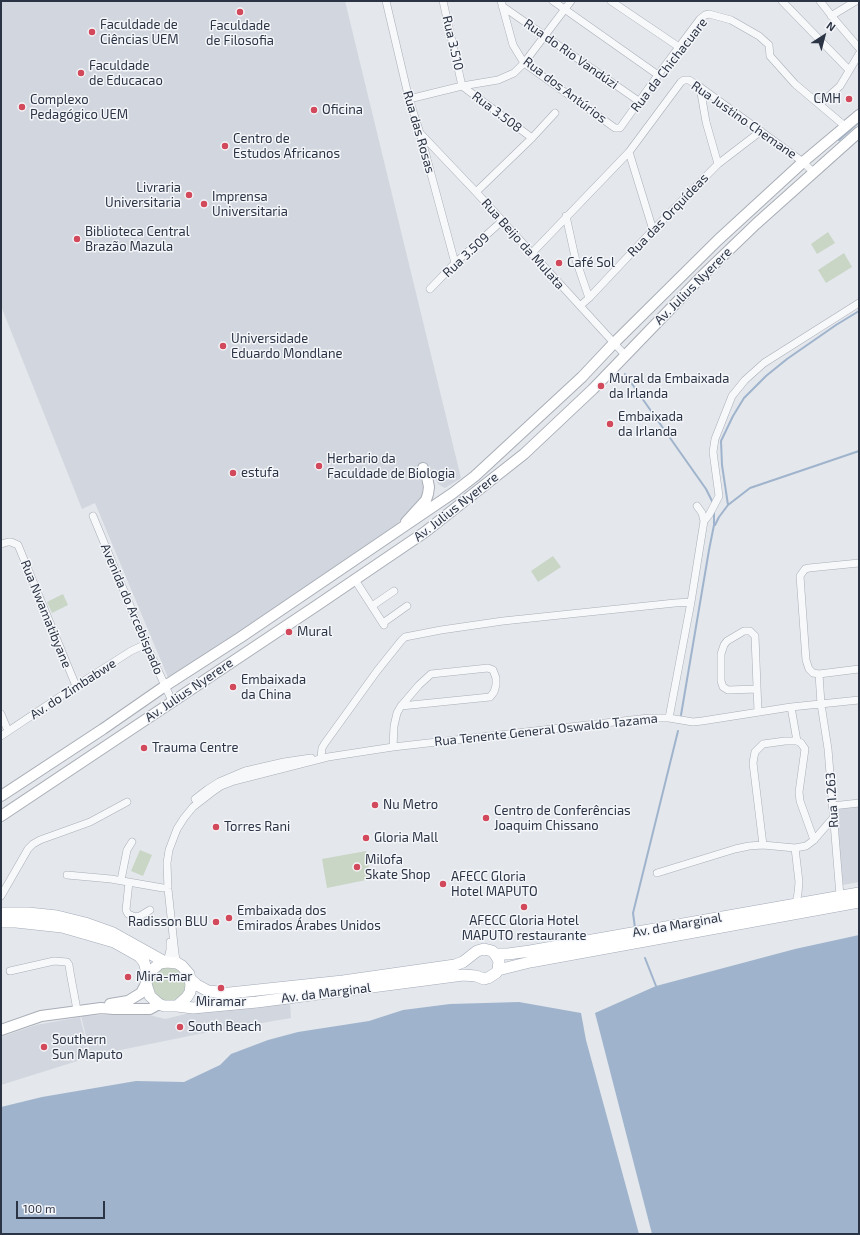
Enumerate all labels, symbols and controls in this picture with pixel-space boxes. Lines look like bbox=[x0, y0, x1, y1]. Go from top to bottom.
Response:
marker: Faculdade de Filosofia bbox=[235, 7, 245, 17]
street label: Rua 3.510 bbox=[439, 14, 467, 72]
street label: Rua da Chichacuare bbox=[627, 15, 711, 115]
street label: Rua do Rio Vandúzi bbox=[521, 16, 621, 92]
north arrow bbox=[804, 16, 844, 56]
place label: Faculdade de Ciências UEM bbox=[100, 17, 179, 48]
place label: Faculdade de Filosofia bbox=[206, 18, 274, 49]
text: N bbox=[824, 18, 838, 33]
marker: Faculdade de Ciências UEM bbox=[87, 27, 97, 37]
street label: Rua dos Antúrios bbox=[520, 54, 610, 126]
place label: Faculdade de Educacao bbox=[89, 58, 163, 89]
marker: Faculdade de Educacao bbox=[76, 68, 86, 78]
street label: Rua Justino Chemane bbox=[688, 78, 800, 162]
street label: Rua 3.508 bbox=[469, 88, 525, 136]
street label: Rua das Rosas bbox=[400, 89, 438, 175]
place label: CMH bbox=[814, 91, 841, 107]
place label: Complexo Pedagógico UEM bbox=[30, 92, 128, 123]
marker: CMH bbox=[844, 94, 854, 104]
marker: Complexo Pedagógico UEM bbox=[17, 102, 27, 112]
place label: Oficina bbox=[322, 102, 363, 118]
marker: Oficina bbox=[309, 105, 319, 115]
place label: Centro de Estudos Africanos bbox=[233, 131, 340, 162]
marker: Centro de Estudos Africanos bbox=[220, 141, 230, 151]
street label: Rua das Orquídeas bbox=[624, 170, 712, 260]
place label: Livraria Universitaria bbox=[105, 180, 181, 211]
place label: Imprensa Universitaria bbox=[212, 189, 288, 220]
marker: Livraria Universitaria bbox=[184, 190, 194, 200]
street label: Rua Beijo da Mulata bbox=[478, 195, 568, 293]
marker: Imprensa Universitaria bbox=[199, 199, 209, 209]
place label: Biblioteca Central Brazão Mazula bbox=[85, 224, 190, 255]
street label: Rua 3.509 bbox=[439, 230, 493, 280]
marker: Biblioteca Central Brazão Mazula bbox=[72, 234, 82, 244]
street label: Av. Julius Nyerere bbox=[651, 244, 735, 328]
place label: Café Sol bbox=[567, 255, 615, 271]
marker: Café Sol bbox=[554, 258, 564, 268]
place label: Universidade Eduardo Mondlane bbox=[231, 331, 342, 362]
marker: Universidade Eduardo Mondlane bbox=[218, 341, 228, 351]
place label: Mural da Embaixada da Irlanda bbox=[609, 371, 729, 402]
marker: Mural da Embaixada da Irlanda bbox=[596, 381, 606, 391]
place label: Embaixada da Irlanda bbox=[618, 409, 683, 440]
marker: Embaixada da Irlanda bbox=[605, 419, 615, 429]
place label: Herbario da Faculdade de Biologia bbox=[327, 451, 455, 482]
marker: Herbario da Faculdade de Biologia bbox=[314, 461, 324, 471]
place label: estufa bbox=[241, 465, 279, 481]
marker: estufa bbox=[228, 468, 238, 478]
street label: Av. Julius Nyerere bbox=[411, 469, 501, 545]
street label: Avenida do Arcebispado bbox=[97, 541, 167, 677]
street label: Rua Nwamatibyane bbox=[17, 558, 75, 670]
place label: Mural bbox=[297, 624, 332, 640]
marker: Mural bbox=[284, 627, 294, 637]
street label: Av. do Zimbabwe bbox=[27, 655, 119, 723]
street label: Av. Julius Nyerere bbox=[142, 655, 236, 725]
place label: Embaixada da China bbox=[241, 672, 306, 703]
marker: Embaixada da China bbox=[228, 682, 238, 692]
street label: Rua Tenente General Oswaldo Tazama bbox=[433, 710, 659, 750]
place label: Trauma Centre bbox=[152, 740, 238, 756]
marker: Trauma Centre bbox=[139, 743, 149, 753]
street label: Rua 1.263 bbox=[822, 772, 842, 828]
place label: Nu Metro bbox=[383, 797, 438, 813]
marker: Nu Metro bbox=[370, 800, 380, 810]
place label: Centro de Conferências Joaquim Chissano bbox=[494, 803, 631, 834]
marker: Centro de Conferências Joaquim Chissano bbox=[481, 813, 491, 823]
place label: Torres Rani bbox=[224, 819, 290, 835]
marker: Torres Rani bbox=[211, 822, 221, 832]
place label: Gloria Mall bbox=[374, 830, 438, 846]
marker: Gloria Mall bbox=[361, 833, 371, 843]
place label: Milofa Skate Shop bbox=[365, 852, 431, 883]
marker: Milofa Skate Shop bbox=[352, 862, 362, 872]
place label: AFECC Gloria Hotel MAPUTO bbox=[451, 869, 538, 900]
marker: AFECC Gloria Hotel MAPUTO bbox=[438, 879, 448, 889]
marker: AFECC Gloria Hotel MAPUTO restaurante bbox=[519, 902, 529, 912]
place label: Embaixada dos Emirados Árabes Unidos bbox=[237, 903, 381, 934]
street label: Av. da Marginal bbox=[631, 909, 723, 941]
marker: Embaixada dos Emirados Árabes Unidos bbox=[224, 913, 234, 923]
place label: AFECC Gloria Hotel MAPUTO restaurante bbox=[462, 913, 586, 944]
place label: Radisson BLU bbox=[128, 914, 208, 930]
marker: Radisson BLU bbox=[211, 917, 221, 927]
place label: Mira-mar bbox=[136, 969, 193, 985]
marker: Mira-mar bbox=[123, 972, 133, 982]
street label: Av. da Marginal bbox=[280, 980, 372, 1006]
marker: Miramar bbox=[216, 983, 226, 993]
place label: Miramar bbox=[196, 994, 246, 1010]
place label: South Beach bbox=[188, 1019, 262, 1035]
marker: South Beach bbox=[175, 1022, 185, 1032]
place label: Southern Sun Maputo bbox=[52, 1032, 123, 1063]
marker: Southern Sun Maputo bbox=[39, 1042, 49, 1052]
scale bar bbox=[18, 1193, 107, 1219]
text: 100 m bbox=[23, 1201, 55, 1215]

